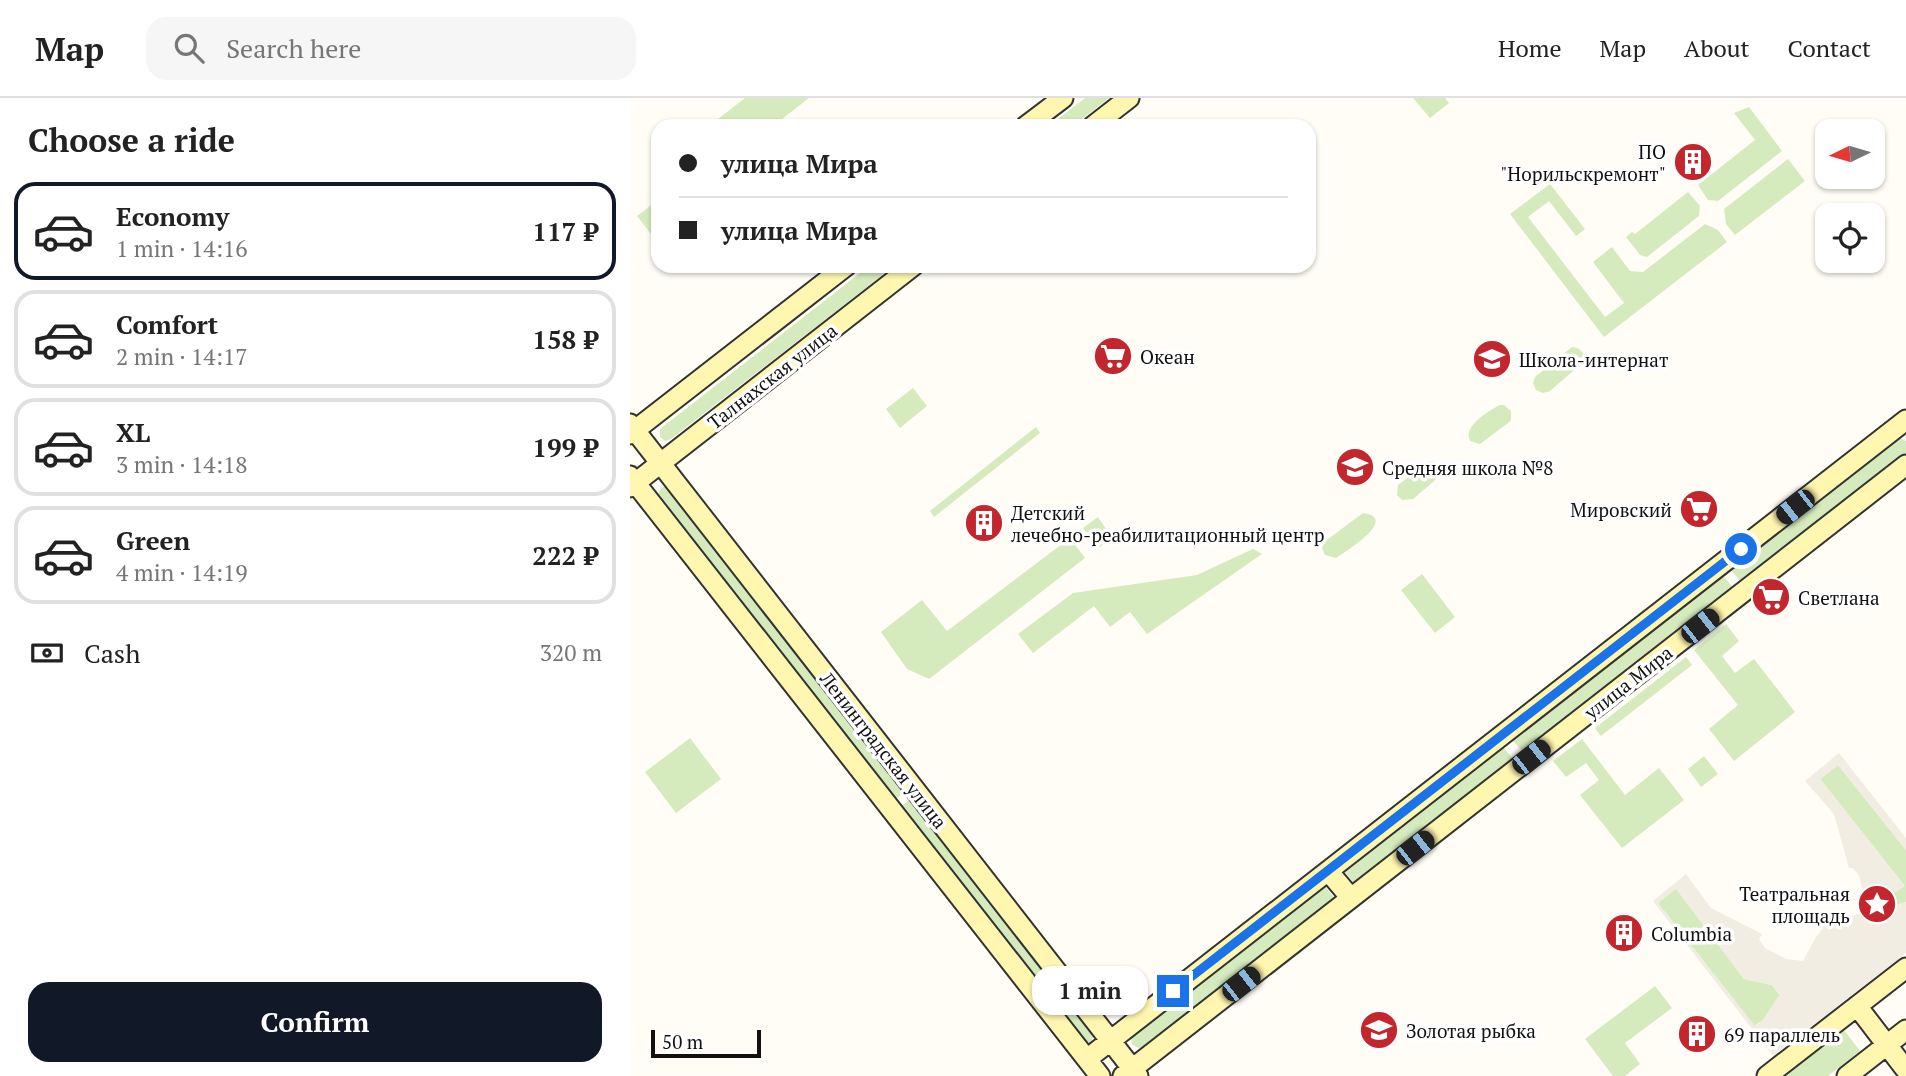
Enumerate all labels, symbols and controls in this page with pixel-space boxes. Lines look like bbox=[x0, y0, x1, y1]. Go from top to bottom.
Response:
search box bbox=[146, 17, 636, 80]
text: Map bbox=[35, 27, 104, 70]
icon: search bbox=[170, 29, 208, 67]
text: Search here bbox=[226, 31, 361, 65]
text: Home bbox=[1498, 32, 1562, 64]
text: Map bbox=[1600, 32, 1646, 64]
text: About bbox=[1684, 32, 1750, 64]
text: Contact bbox=[1788, 32, 1871, 64]
text: Choose a ride bbox=[28, 119, 235, 161]
north arrow bbox=[1815, 119, 1885, 189]
map controls bbox=[1815, 119, 1885, 273]
place label: ПО "Норильскремонт" bbox=[1500, 139, 1666, 186]
building icon: ПО "Норильскремонт" bbox=[1672, 141, 1714, 183]
text: улица Мира bbox=[721, 146, 878, 180]
text: Economy bbox=[116, 199, 229, 233]
icon: car bbox=[32, 200, 95, 263]
button: locate bbox=[1815, 203, 1885, 273]
text: улица Мира bbox=[721, 213, 878, 247]
text: 117 ₽ bbox=[532, 214, 598, 248]
text: 1 min · 14:16 bbox=[116, 233, 248, 264]
text: Comfort bbox=[116, 307, 218, 341]
icon: car bbox=[32, 308, 95, 371]
street label: Талнахская улица bbox=[702, 317, 842, 434]
text: 158 ₽ bbox=[532, 322, 598, 356]
supermarket icon: Океан bbox=[1092, 335, 1134, 377]
school or university icon: Школа-интернат bbox=[1471, 338, 1513, 380]
text: 2 min · 14:17 bbox=[116, 341, 248, 372]
place label: Океан bbox=[1140, 344, 1195, 369]
place label: Школа-интернат bbox=[1519, 347, 1668, 372]
text: XL bbox=[116, 415, 150, 449]
icon: car bbox=[32, 416, 95, 479]
text: 199 ₽ bbox=[532, 430, 598, 464]
school or university icon: Средняя школа №8 bbox=[1334, 446, 1376, 488]
text: 3 min · 14:18 bbox=[116, 449, 248, 480]
place label: Средняя школа №8 bbox=[1382, 455, 1553, 480]
car bbox=[1772, 486, 1819, 528]
supermarket icon: Мировский bbox=[1678, 488, 1720, 530]
place label: Мировский bbox=[1570, 497, 1672, 522]
place label: Детский лечебно-реабилитационный центр bbox=[1011, 500, 1324, 547]
building icon: Детский лечебно-реабилитационный центр bbox=[963, 502, 1005, 544]
text: Green bbox=[116, 523, 190, 557]
icon: car bbox=[32, 524, 95, 587]
route start bbox=[1725, 533, 1757, 565]
text: 222 ₽ bbox=[532, 538, 598, 572]
text: 4 min · 14:19 bbox=[116, 557, 248, 588]
supermarket icon: Светлана bbox=[1750, 576, 1792, 618]
place label: Светлана bbox=[1798, 585, 1880, 610]
car bbox=[1677, 605, 1724, 647]
icon: cash bbox=[28, 634, 66, 672]
text: Cash bbox=[84, 636, 140, 670]
text: 320 m bbox=[540, 637, 602, 668]
street label: улица Мира bbox=[1578, 639, 1678, 725]
street label: Ленинградская улица bbox=[814, 666, 953, 834]
car bbox=[1508, 736, 1555, 778]
car bbox=[1392, 827, 1439, 869]
place label: Театральная площадь bbox=[1739, 881, 1850, 928]
place icon: Театральная площадь bbox=[1856, 883, 1898, 925]
building icon: Columbia bbox=[1603, 912, 1645, 954]
place label: Columbia bbox=[1651, 921, 1732, 946]
car bbox=[1218, 963, 1265, 1005]
callout: 1 min bbox=[1033, 966, 1148, 1015]
text: 1 min bbox=[1059, 975, 1121, 1006]
route end bbox=[1157, 975, 1189, 1007]
button: Confirm bbox=[28, 982, 602, 1062]
school or university icon: Золотая рыбка bbox=[1358, 1009, 1400, 1051]
building icon: 69 параллель bbox=[1676, 1013, 1718, 1055]
place label: Золотая рыбка bbox=[1406, 1018, 1536, 1043]
place label: 69 параллель bbox=[1724, 1022, 1840, 1047]
scale bar bbox=[651, 1027, 761, 1059]
text: 50 m bbox=[662, 1029, 703, 1054]

